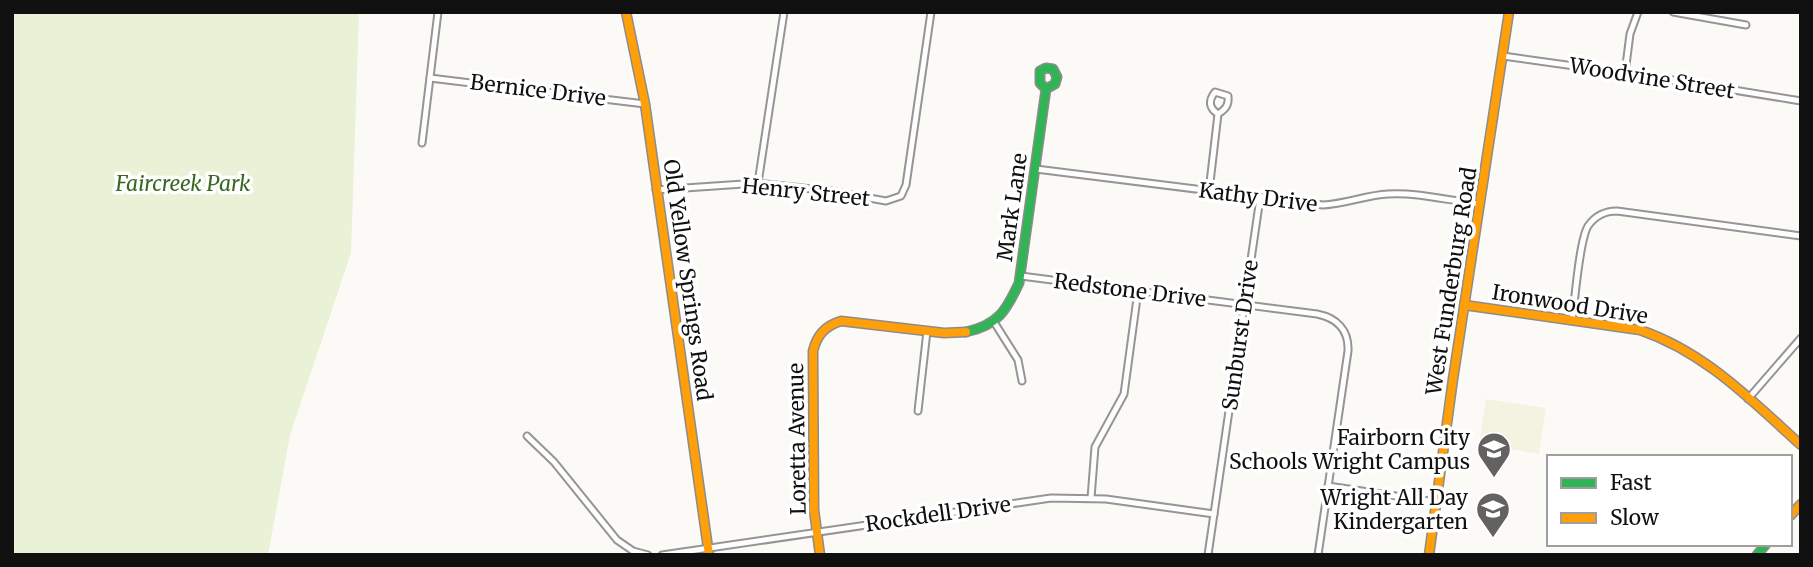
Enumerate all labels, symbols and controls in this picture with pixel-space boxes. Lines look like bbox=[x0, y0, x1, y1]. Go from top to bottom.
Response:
street label: Woodvine Street bbox=[1566, 51, 1737, 104]
street label: Bernice Drive bbox=[469, 68, 607, 112]
street label: Mark Lane bbox=[991, 151, 1033, 263]
street label: Old Yellow Springs Road bbox=[658, 158, 718, 403]
street label: West Funderburg Road bbox=[1419, 165, 1482, 398]
park label: Faircreek Park bbox=[114, 170, 251, 197]
street label: Henry Street bbox=[741, 172, 871, 212]
street label: Kathy Drive bbox=[1197, 176, 1319, 218]
street label: Sunburst Drive bbox=[1216, 258, 1264, 412]
street label: Redstone Drive bbox=[1052, 267, 1208, 313]
street label: Ironwood Drive bbox=[1490, 278, 1650, 330]
street label: Loretta Avenue bbox=[782, 363, 812, 515]
place label: Fairborn City Schools Wright Campus bbox=[1229, 424, 1471, 475]
school or university icon: Fairborn City Schools Wright Campus bbox=[1475, 430, 1513, 479]
legend bbox=[1547, 455, 1792, 546]
text: Fast bbox=[1610, 469, 1652, 496]
place label: Wright All Day Kindergarten bbox=[1320, 484, 1469, 535]
street label: Rockdell Drive bbox=[863, 490, 1013, 538]
school or university icon: Wright All Day Kindergarten bbox=[1474, 490, 1512, 539]
text: Slow bbox=[1610, 504, 1659, 531]

